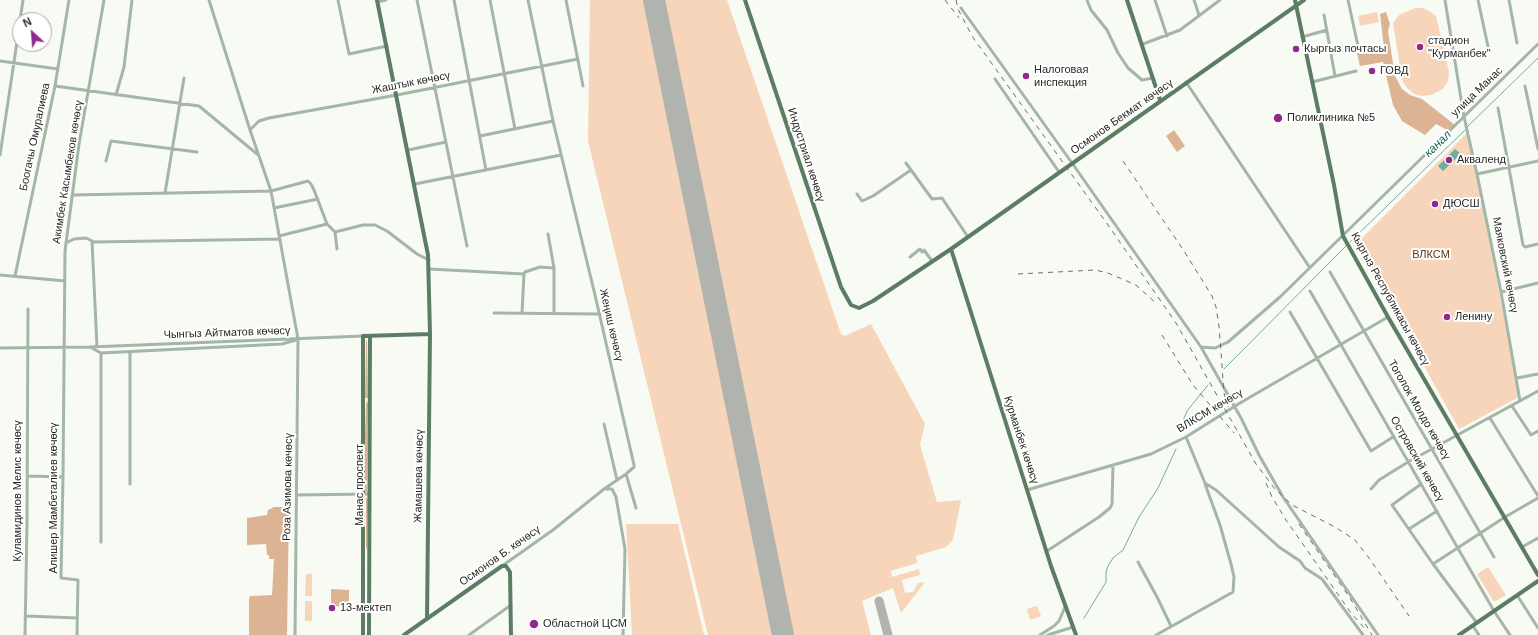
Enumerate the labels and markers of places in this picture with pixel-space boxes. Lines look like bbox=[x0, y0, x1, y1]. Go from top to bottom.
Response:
place label: стадион "Курманбек" bbox=[1428, 34, 1491, 60]
place label: Кыргыз почтасы bbox=[1304, 42, 1386, 56]
marker: стадион "Курманбек" bbox=[1415, 42, 1425, 52]
marker: Кыргыз почтасы bbox=[1291, 44, 1301, 54]
place label: Налоговая инспекция bbox=[1034, 63, 1088, 89]
place label: ГОВД bbox=[1380, 64, 1408, 78]
marker: ГОВД bbox=[1367, 66, 1377, 76]
marker: Налоговая инспекция bbox=[1021, 71, 1031, 81]
place label: Поликлиника №5 bbox=[1287, 111, 1375, 125]
marker: Поликлиника №5 bbox=[1272, 112, 1284, 124]
place label: Акваленд bbox=[1457, 153, 1506, 167]
marker: Акваленд bbox=[1444, 155, 1454, 165]
place label: ДЮСШ bbox=[1443, 197, 1479, 211]
marker: ДЮСШ bbox=[1430, 199, 1440, 209]
place label: Ленину bbox=[1455, 310, 1492, 324]
marker: Ленину bbox=[1442, 312, 1452, 322]
place label: 13-мектеп bbox=[340, 601, 392, 615]
marker: 13-мектеп bbox=[327, 603, 337, 613]
place label: Областной ЦСМ bbox=[543, 617, 627, 631]
marker: Областной ЦСМ bbox=[528, 618, 540, 630]

